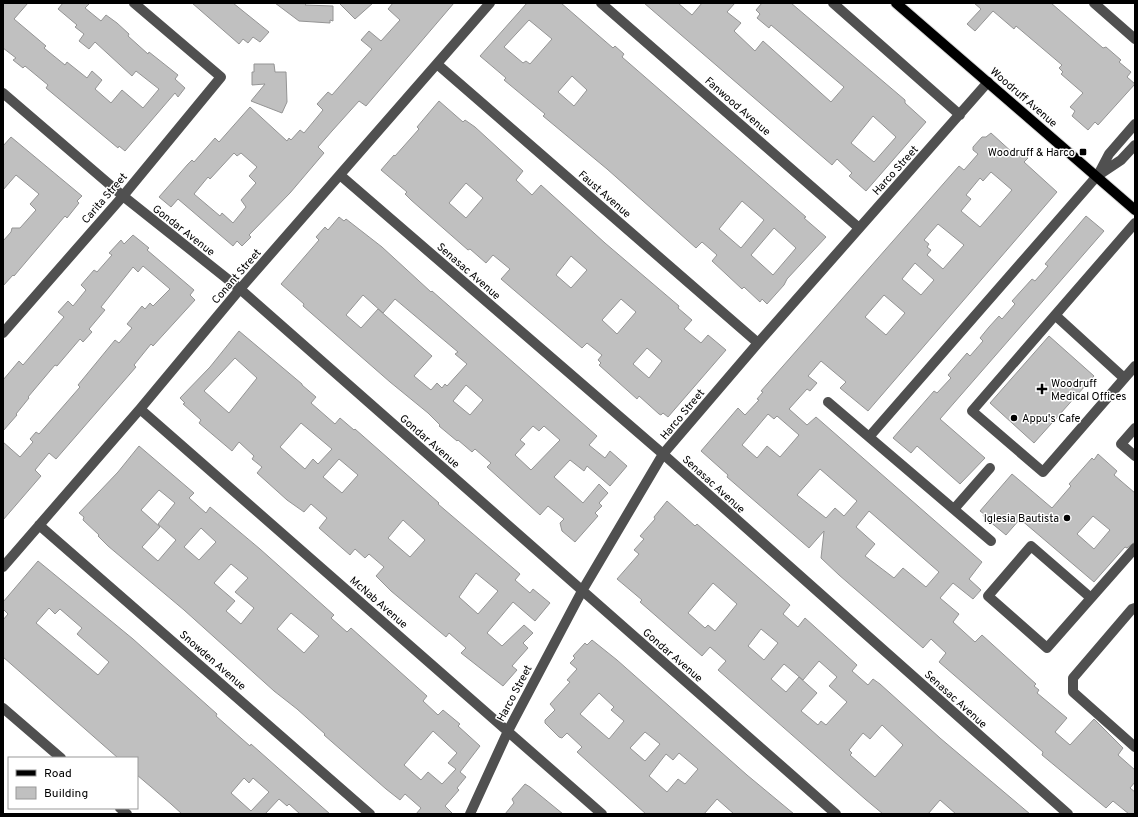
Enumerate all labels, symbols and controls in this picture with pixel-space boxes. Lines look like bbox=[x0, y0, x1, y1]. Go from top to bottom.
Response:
street label: Woodruff Avenue bbox=[987, 65, 1060, 131]
street label: Fanwood Avenue bbox=[702, 74, 773, 139]
street label: Harco Street bbox=[870, 143, 922, 198]
place label: Woodruff & Harco bbox=[988, 146, 1075, 160]
marker: Woodruff & Harco bbox=[1078, 147, 1088, 157]
street label: Faust Avenue bbox=[575, 168, 634, 222]
street label: Carita Street bbox=[79, 170, 131, 227]
street label: Gondar Avenue bbox=[149, 202, 217, 260]
street label: Senasac Avenue bbox=[434, 240, 503, 303]
street label: Conant Street bbox=[209, 246, 265, 307]
place label: Woodruff Medical Offices bbox=[1051, 377, 1126, 404]
marker: Woodruff Medical Offices bbox=[1036, 383, 1048, 395]
street label: Harco Street bbox=[658, 386, 708, 443]
street label: Gondar Avenue bbox=[396, 412, 462, 472]
place label: Appu's Cafe bbox=[1022, 412, 1080, 426]
marker: Appu's Cafe bbox=[1009, 413, 1019, 423]
street label: Senasac Avenue bbox=[679, 453, 748, 517]
place label: Iglesia Bautista bbox=[984, 512, 1059, 526]
marker: Iglesia Bautista bbox=[1062, 513, 1072, 523]
street label: McNab Avenue bbox=[346, 574, 410, 632]
street label: Gondar Avenue bbox=[639, 626, 705, 686]
street label: Snowden Avenue bbox=[176, 628, 249, 694]
street label: Harco Street bbox=[494, 663, 536, 724]
street label: Senasac Avenue bbox=[921, 668, 990, 732]
legend bbox=[8, 757, 138, 809]
text: Road bbox=[44, 766, 72, 782]
text: Building bbox=[44, 786, 88, 802]

